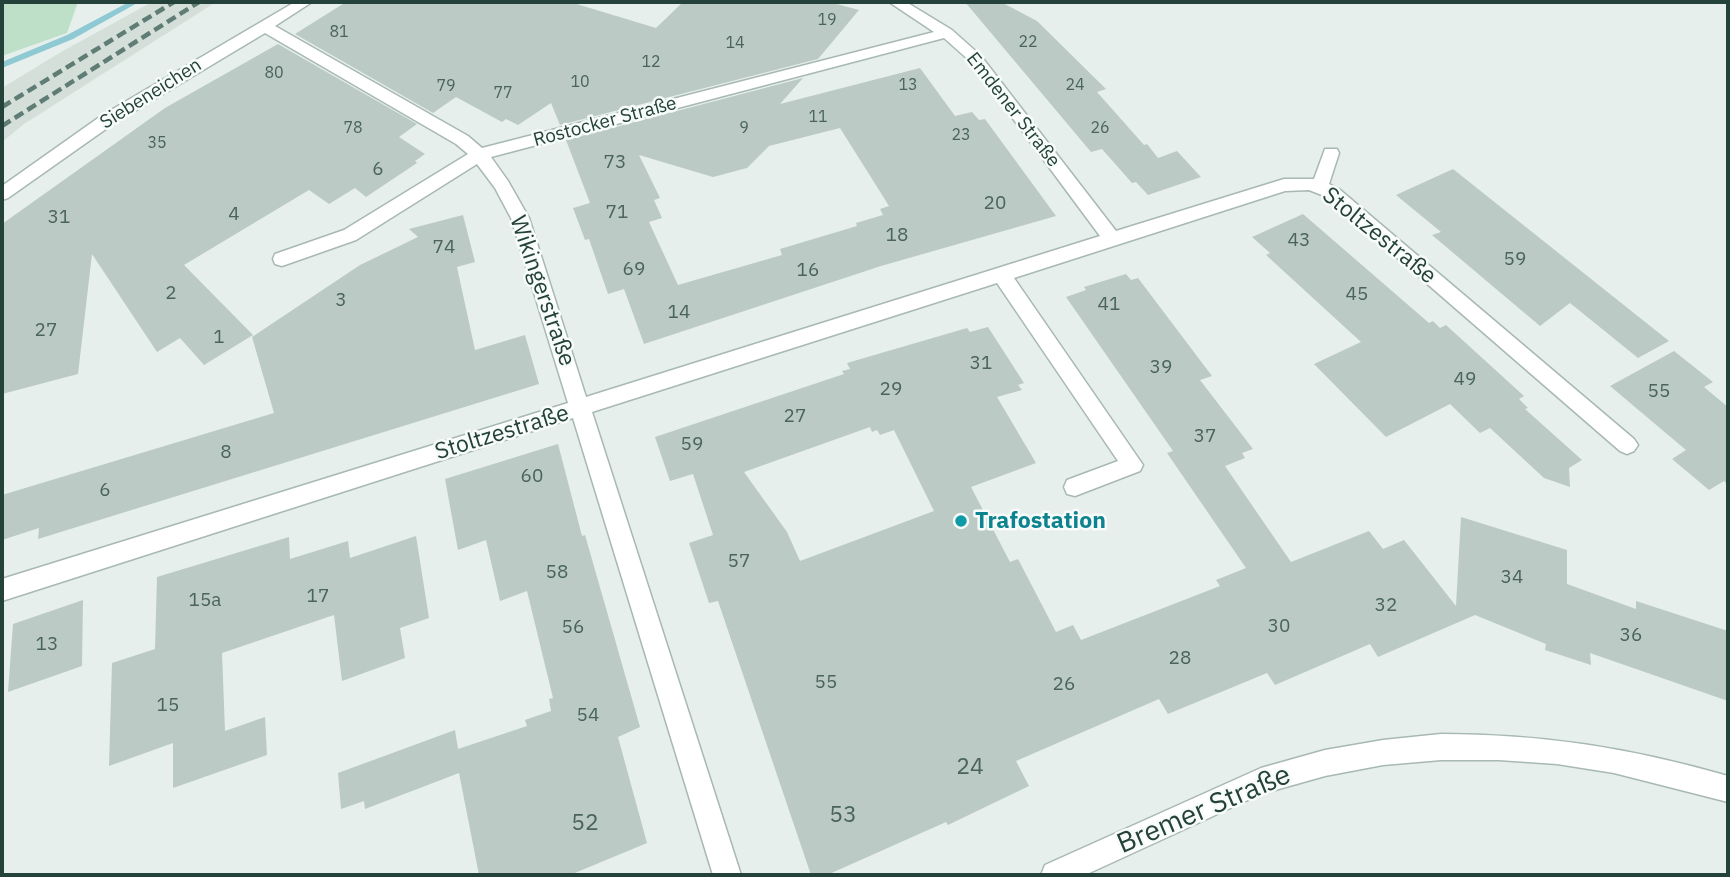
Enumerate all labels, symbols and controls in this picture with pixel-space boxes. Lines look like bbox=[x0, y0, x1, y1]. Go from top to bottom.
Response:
house number: 19 bbox=[817, 10, 837, 30]
house number: 81 bbox=[329, 22, 349, 42]
house number: 22 bbox=[1018, 32, 1038, 52]
house number: 14 bbox=[725, 33, 745, 53]
street label: Emdener Straße bbox=[961, 48, 1065, 172]
house number: 12 bbox=[641, 52, 661, 72]
street label: Siebeneichen bbox=[96, 54, 206, 134]
house number: 80 bbox=[264, 63, 284, 83]
house number: 10 bbox=[570, 72, 590, 92]
house number: 13 bbox=[898, 75, 918, 95]
house number: 24 bbox=[1065, 75, 1085, 95]
house number: 79 bbox=[436, 76, 456, 96]
house number: 77 bbox=[493, 83, 513, 103]
street label: Rostocker Straße bbox=[531, 92, 679, 152]
house number: 11 bbox=[808, 107, 828, 127]
house number: 78 bbox=[343, 118, 363, 138]
house number: 9 bbox=[739, 118, 749, 138]
house number: 26 bbox=[1090, 118, 1110, 138]
house number: 23 bbox=[951, 125, 971, 145]
house number: 35 bbox=[147, 133, 167, 153]
house number: 73 bbox=[604, 152, 626, 174]
house number: 6 bbox=[372, 159, 384, 181]
street label: Stoltzestraße bbox=[1316, 182, 1442, 290]
house number: 20 bbox=[984, 193, 1006, 215]
house number: 71 bbox=[606, 202, 628, 224]
house number: 4 bbox=[228, 204, 240, 226]
house number: 31 bbox=[48, 207, 70, 229]
street label: Wikingerstraße bbox=[503, 212, 581, 370]
house number: 18 bbox=[886, 225, 908, 247]
house number: 43 bbox=[1288, 230, 1310, 252]
house number: 74 bbox=[433, 237, 455, 259]
house number: 59 bbox=[1504, 249, 1526, 271]
house number: 69 bbox=[623, 259, 645, 281]
house number: 16 bbox=[797, 260, 819, 282]
house number: 2 bbox=[165, 283, 177, 305]
house number: 45 bbox=[1346, 284, 1368, 306]
house number: 3 bbox=[335, 290, 347, 312]
house number: 41 bbox=[1098, 294, 1120, 316]
house number: 14 bbox=[668, 302, 690, 324]
house number: 27 bbox=[35, 320, 57, 342]
house number: 1 bbox=[213, 327, 225, 349]
house number: 31 bbox=[970, 353, 992, 375]
house number: 39 bbox=[1150, 357, 1172, 379]
house number: 49 bbox=[1454, 369, 1476, 391]
house number: 29 bbox=[880, 379, 902, 401]
house number: 55 bbox=[1648, 381, 1670, 403]
street label: Stoltzestraße bbox=[432, 400, 572, 466]
house number: 27 bbox=[784, 406, 806, 428]
house number: 37 bbox=[1194, 426, 1216, 448]
house number: 59 bbox=[681, 434, 703, 456]
house number: 8 bbox=[220, 442, 232, 464]
house number: 60 bbox=[521, 466, 543, 488]
house number: 6 bbox=[99, 480, 111, 502]
place label: Trafostation bbox=[975, 507, 1106, 535]
marker: Trafostation bbox=[953, 513, 969, 529]
house number: 57 bbox=[728, 551, 750, 573]
house number: 58 bbox=[546, 562, 568, 584]
house number: 34 bbox=[1501, 567, 1523, 589]
house number: 17 bbox=[307, 586, 329, 608]
house number: 15a bbox=[189, 590, 221, 612]
house number: 32 bbox=[1375, 595, 1397, 617]
house number: 30 bbox=[1268, 616, 1290, 638]
house number: 56 bbox=[562, 617, 584, 639]
house number: 36 bbox=[1620, 625, 1642, 647]
house number: 13 bbox=[36, 634, 58, 656]
house number: 28 bbox=[1169, 648, 1191, 670]
house number: 55 bbox=[815, 672, 837, 694]
house number: 26 bbox=[1053, 674, 1075, 696]
house number: 15 bbox=[157, 695, 179, 717]
house number: 54 bbox=[577, 705, 599, 727]
house number: 24 bbox=[956, 753, 984, 781]
street label: Bremer Straße bbox=[1112, 758, 1296, 862]
house number: 53 bbox=[829, 801, 857, 829]
house number: 52 bbox=[571, 809, 599, 837]

